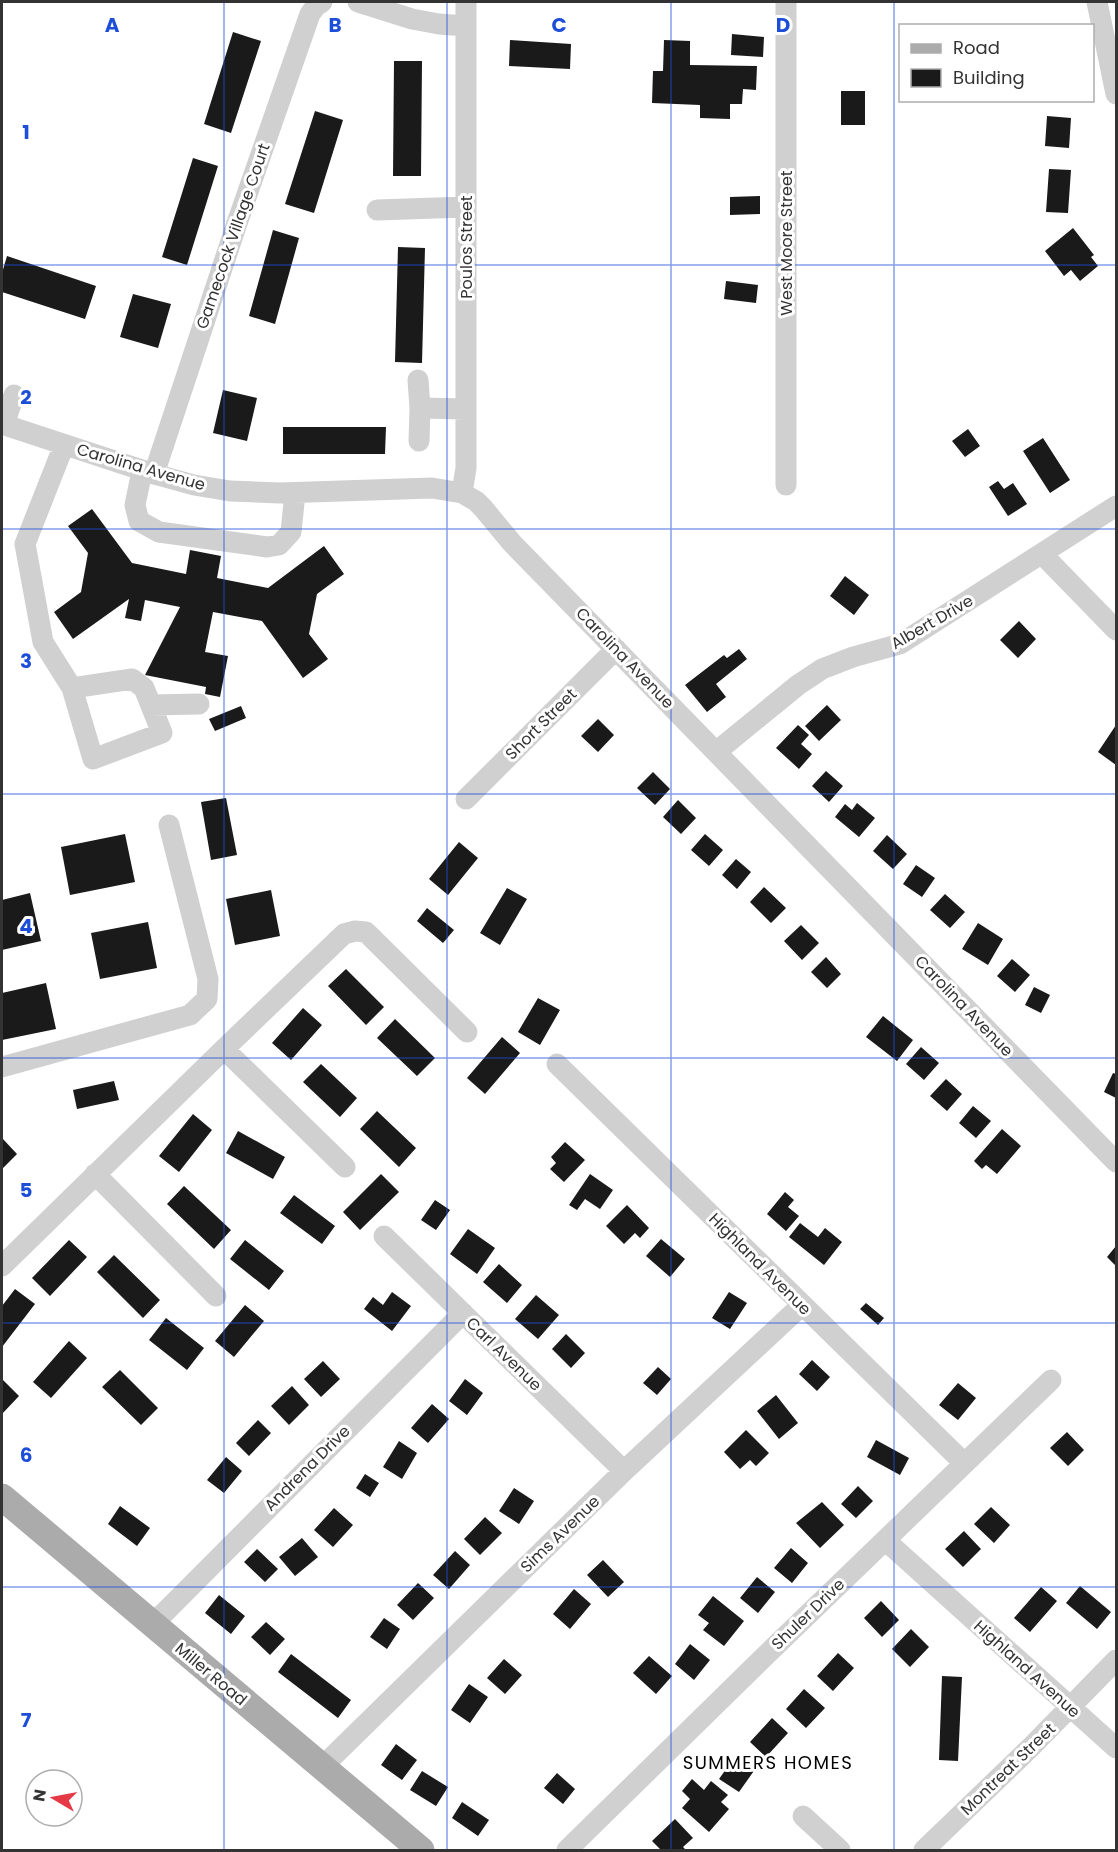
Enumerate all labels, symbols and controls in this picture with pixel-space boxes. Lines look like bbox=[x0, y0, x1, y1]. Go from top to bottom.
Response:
text: A bbox=[105, 11, 120, 39]
text: B bbox=[328, 11, 342, 39]
text: C bbox=[551, 11, 567, 39]
text: D bbox=[776, 11, 790, 39]
legend bbox=[899, 24, 1094, 102]
text: Road bbox=[953, 35, 1000, 60]
text: Building bbox=[953, 65, 1025, 90]
text: 1 bbox=[22, 118, 30, 146]
street label: Gamecock Village Court bbox=[190, 140, 276, 332]
street label: West Moore Street bbox=[775, 170, 798, 316]
street label: Poulos Street bbox=[455, 195, 478, 299]
text: 2 bbox=[20, 383, 32, 411]
street label: Carolina Avenue bbox=[74, 438, 208, 496]
street label: Albert Drive bbox=[887, 589, 977, 655]
street label: Carolina Avenue bbox=[571, 602, 679, 714]
text: 3 bbox=[20, 647, 32, 675]
street label: Short Street bbox=[500, 683, 582, 765]
text: 4 bbox=[19, 912, 33, 940]
street label: Carolina Avenue bbox=[910, 950, 1018, 1062]
text: 5 bbox=[20, 1176, 33, 1204]
street label: Highland Avenue bbox=[704, 1208, 816, 1320]
street label: Carl Avenue bbox=[461, 1312, 547, 1396]
street label: Andrena Drive bbox=[259, 1420, 355, 1516]
text: 6 bbox=[20, 1441, 32, 1469]
street label: Sims Avenue bbox=[515, 1490, 605, 1578]
street label: Shuler Drive bbox=[766, 1573, 850, 1655]
street label: Highland Avenue bbox=[969, 1615, 1085, 1723]
street label: Miller Road bbox=[170, 1637, 252, 1711]
text: 7 bbox=[21, 1706, 32, 1734]
street label: Montreat Street bbox=[956, 1718, 1061, 1820]
district label: SUMMERS HOMES bbox=[683, 1750, 853, 1775]
north arrow bbox=[24, 1768, 84, 1828]
text: N bbox=[27, 1788, 52, 1803]

